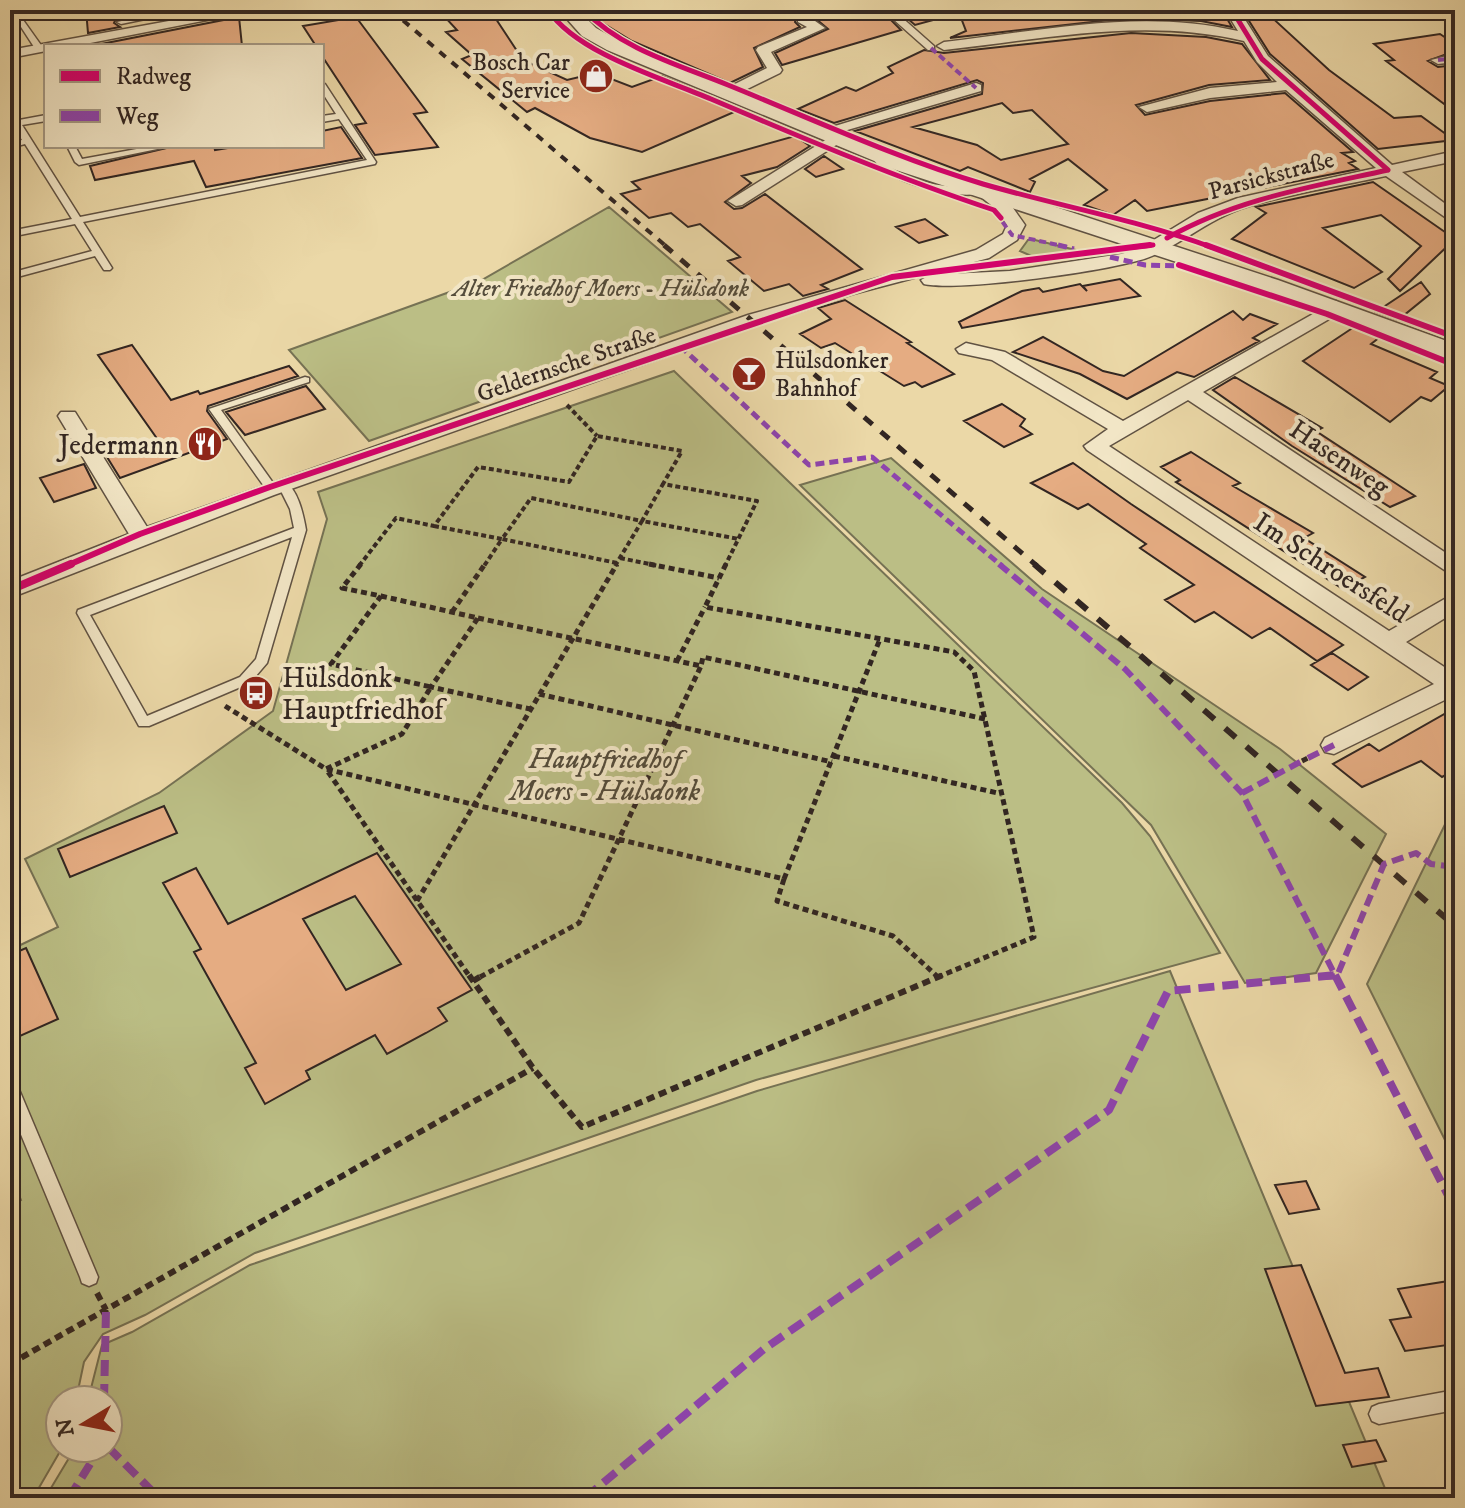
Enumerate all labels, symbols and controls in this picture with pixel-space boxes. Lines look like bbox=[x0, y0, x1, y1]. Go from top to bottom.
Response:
legend bbox=[44, 44, 324, 148]
place label: Bosch Car Service bbox=[472, 48, 570, 106]
shop icon: Bosch Car Service bbox=[577, 57, 615, 95]
text: Radweg bbox=[116, 62, 191, 92]
text: Weg bbox=[115, 102, 159, 132]
street label: Parsickstraße bbox=[1205, 145, 1337, 207]
park label: Alter Friedhof Moers - Hülsdonk bbox=[450, 274, 749, 304]
street label: Geldernsche Straße bbox=[473, 320, 660, 410]
place label: Hülsdonker Bahnhof bbox=[775, 346, 888, 404]
bar icon: Hülsdonker Bahnhof bbox=[730, 355, 768, 393]
street label: Hasenweg bbox=[1282, 412, 1396, 505]
restaurant icon: Jedermann bbox=[186, 425, 224, 463]
place label: Jedermann bbox=[56, 428, 179, 463]
street label: Im Schroersfeld bbox=[1247, 505, 1415, 631]
place label: Hülsdonk Hauptfriedhof bbox=[282, 661, 447, 728]
bus stop icon: Hülsdonk Hauptfriedhof bbox=[237, 674, 275, 712]
park label: Hauptfriedhof Moers - Hülsdonk bbox=[508, 742, 700, 809]
north arrow bbox=[44, 1384, 124, 1464]
text: N bbox=[51, 1416, 81, 1438]

